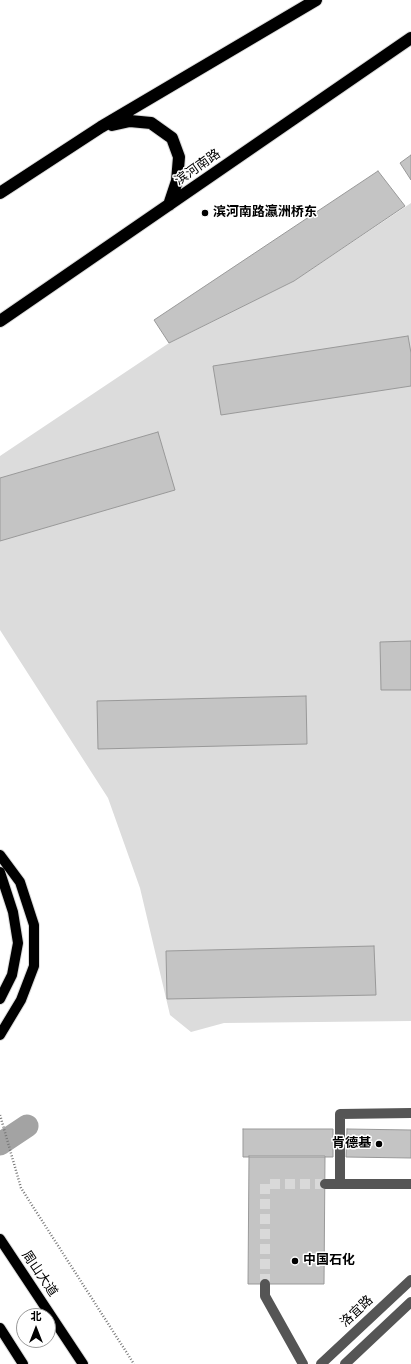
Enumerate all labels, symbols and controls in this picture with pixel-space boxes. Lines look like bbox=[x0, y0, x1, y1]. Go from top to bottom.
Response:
street label: 滨河南路 bbox=[172, 147, 224, 189]
place label: 滨河南路瀛洲桥东 bbox=[213, 205, 317, 221]
marker: 滨河南路瀛洲桥东 bbox=[200, 208, 210, 218]
place label: 肯德基 bbox=[332, 1136, 371, 1152]
marker: 肯德基 bbox=[374, 1139, 384, 1149]
street label: 周山大道 bbox=[18, 1248, 60, 1300]
place label: 中国石化 bbox=[303, 1253, 355, 1269]
marker: 中国石化 bbox=[290, 1256, 300, 1266]
street label: 洛宜路 bbox=[337, 1293, 377, 1331]
north arrow bbox=[16, 1308, 56, 1348]
text: 北 bbox=[31, 1309, 42, 1324]

